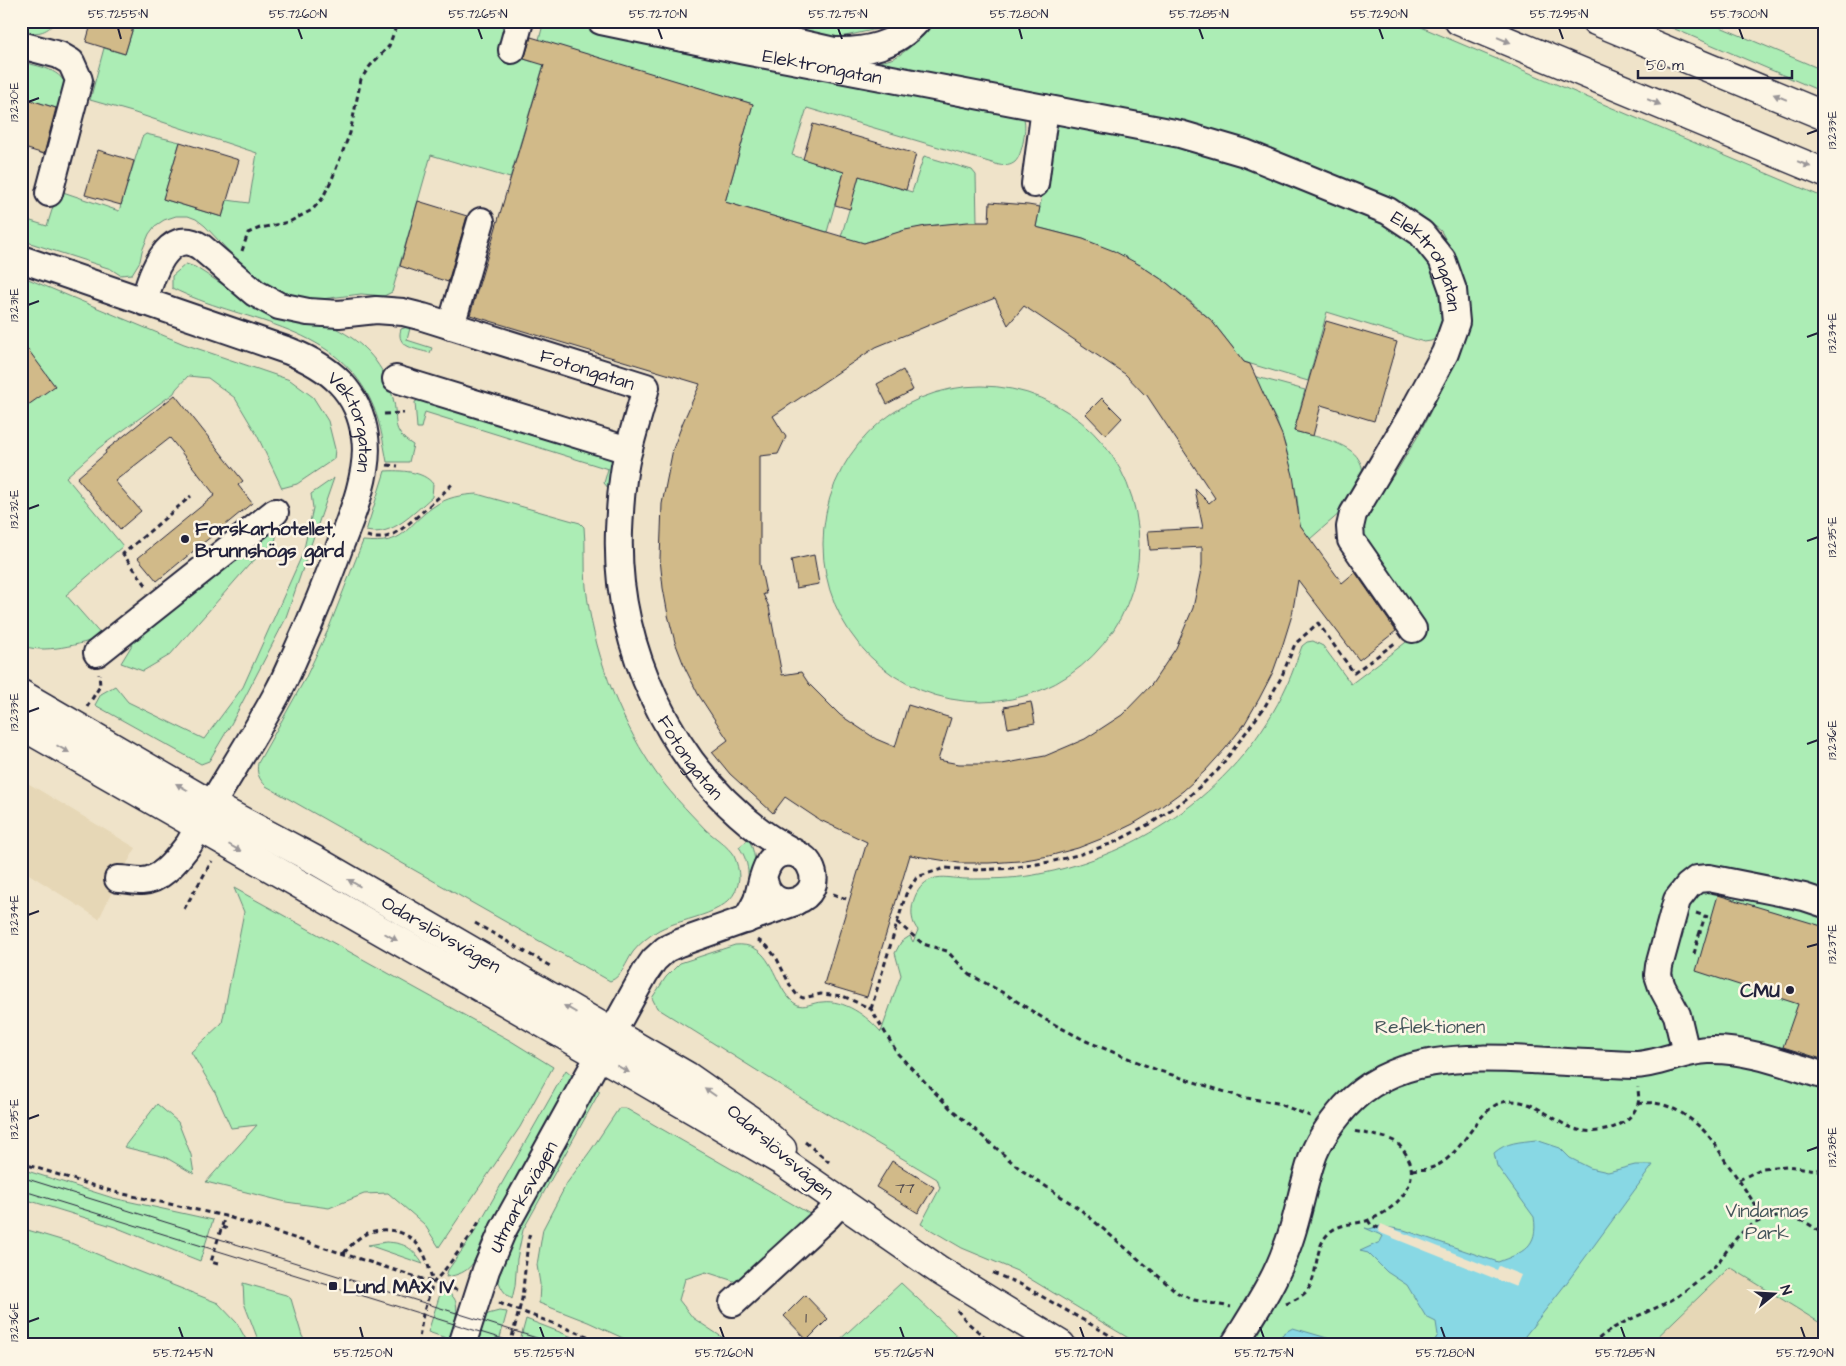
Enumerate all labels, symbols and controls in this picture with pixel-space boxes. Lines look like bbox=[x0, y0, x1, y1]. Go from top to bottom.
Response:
text: 55.7255°N bbox=[88, 6, 149, 23]
text: 55.7260°N bbox=[269, 6, 328, 23]
text: 55.7265°N bbox=[448, 6, 508, 23]
text: 55.7270°N bbox=[629, 6, 687, 23]
text: 55.7275°N bbox=[809, 6, 868, 23]
text: 55.7280°N bbox=[990, 6, 1049, 23]
text: 55.7285°N bbox=[1169, 6, 1229, 23]
text: 55.7290°N bbox=[1350, 6, 1408, 23]
text: 55.7295°N bbox=[1530, 6, 1589, 23]
text: 55.7300°N bbox=[1710, 6, 1768, 23]
one-way arrow bbox=[1497, 36, 1511, 44]
street label: Elektrongatan bbox=[760, 43, 884, 92]
scale bar bbox=[1638, 48, 1792, 80]
text: 50 m bbox=[1646, 55, 1684, 76]
text: 13.230°E bbox=[6, 82, 23, 122]
one-way arrow bbox=[1773, 93, 1787, 101]
one-way arrow bbox=[1647, 98, 1661, 106]
text: 13.233°E bbox=[1824, 111, 1841, 149]
one-way arrow bbox=[1797, 161, 1811, 169]
street label: Elektrongatan bbox=[1385, 205, 1467, 313]
text: 13.231°E bbox=[6, 288, 23, 322]
text: 13.234°E bbox=[1824, 313, 1841, 353]
street label: Fotongatan bbox=[536, 343, 638, 398]
street label: Vektorgatan bbox=[321, 365, 378, 474]
text: 13.232°E bbox=[6, 490, 23, 528]
place label: Forskarhotellet, Brunnshögs gård bbox=[195, 516, 344, 566]
text: 13.235°E bbox=[1824, 517, 1841, 557]
marker: Forskarhotellet, Brunnshögs gård bbox=[179, 533, 191, 545]
text: 13.233°E bbox=[6, 693, 23, 731]
street label: Fotongatan bbox=[650, 711, 729, 806]
text: 13.236°E bbox=[1824, 720, 1841, 760]
one-way arrow bbox=[57, 745, 70, 754]
one-way arrow bbox=[175, 783, 188, 792]
one-way arrow bbox=[228, 843, 241, 852]
one-way arrow bbox=[347, 879, 362, 887]
street label: Odarslövsvägen bbox=[376, 889, 506, 980]
text: 13.234°E bbox=[6, 895, 23, 935]
text: 13.237°E bbox=[1824, 924, 1841, 964]
one-way arrow bbox=[384, 932, 398, 941]
place label: CMU bbox=[1740, 978, 1780, 1005]
marker: CMU bbox=[1784, 984, 1796, 996]
one-way arrow bbox=[564, 1005, 577, 1014]
park label: Reflektionen bbox=[1375, 1014, 1485, 1041]
one-way arrow bbox=[616, 1065, 631, 1073]
one-way arrow bbox=[703, 1087, 717, 1097]
street label: Odarslövsvägen bbox=[720, 1098, 840, 1207]
text: 13.235°E bbox=[6, 1099, 23, 1139]
text: 13.238°E bbox=[1824, 1127, 1841, 1167]
street label: Utmarksvägen bbox=[483, 1136, 565, 1257]
house number: 77 bbox=[895, 1177, 915, 1199]
park label: Vindarnas Park bbox=[1726, 1198, 1808, 1247]
north arrow bbox=[1748, 1268, 1798, 1318]
place label: Lund MAX IV bbox=[343, 1274, 454, 1301]
marker: Lund MAX IV bbox=[327, 1280, 339, 1292]
text: N bbox=[1775, 1283, 1796, 1298]
text: 13.236°E bbox=[6, 1302, 23, 1342]
house number: 1 bbox=[805, 1307, 807, 1329]
text: 55.7245°N bbox=[153, 1345, 213, 1362]
text: 55.7250°N bbox=[333, 1345, 393, 1362]
text: 55.7255°N bbox=[514, 1345, 575, 1362]
text: 55.7260°N bbox=[695, 1345, 754, 1362]
text: 55.7265°N bbox=[874, 1345, 934, 1362]
text: 55.7270°N bbox=[1055, 1345, 1113, 1362]
text: 55.7275°N bbox=[1235, 1345, 1294, 1362]
text: 55.7280°N bbox=[1416, 1345, 1475, 1362]
text: 55.7285°N bbox=[1595, 1345, 1655, 1362]
text: 55.7290°N bbox=[1776, 1345, 1834, 1362]

